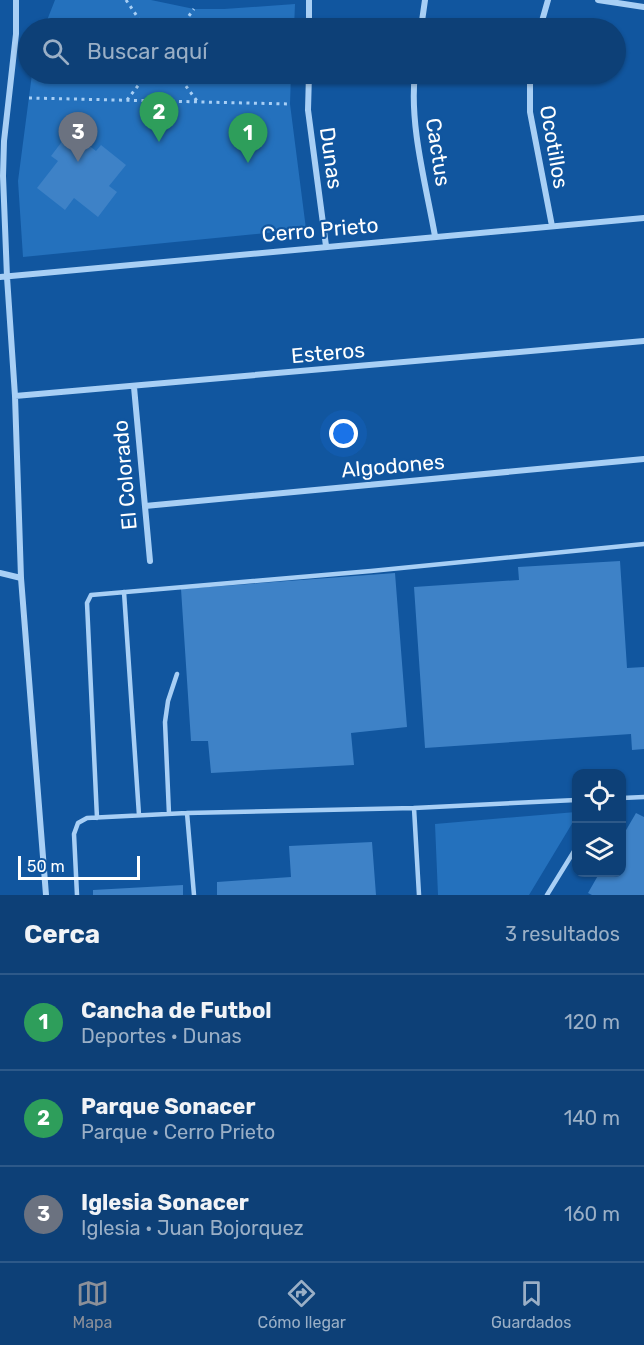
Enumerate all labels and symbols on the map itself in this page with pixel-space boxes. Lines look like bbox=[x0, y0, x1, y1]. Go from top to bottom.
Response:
pin: 2 bbox=[140, 92, 178, 142]
street label: Ocotillos bbox=[535, 103, 574, 190]
pin: 3 bbox=[58, 112, 98, 162]
pin: 1 bbox=[228, 114, 268, 163]
street label: Cactus bbox=[421, 116, 456, 188]
street label: Dunas bbox=[315, 125, 348, 190]
street label: Cerro Prieto bbox=[260, 212, 379, 247]
street label: Esteros bbox=[290, 337, 366, 368]
street label: El Colorado bbox=[107, 419, 142, 531]
your location bbox=[329, 419, 358, 448]
street label: Algodones bbox=[340, 449, 446, 482]
scale bar bbox=[18, 853, 140, 880]

